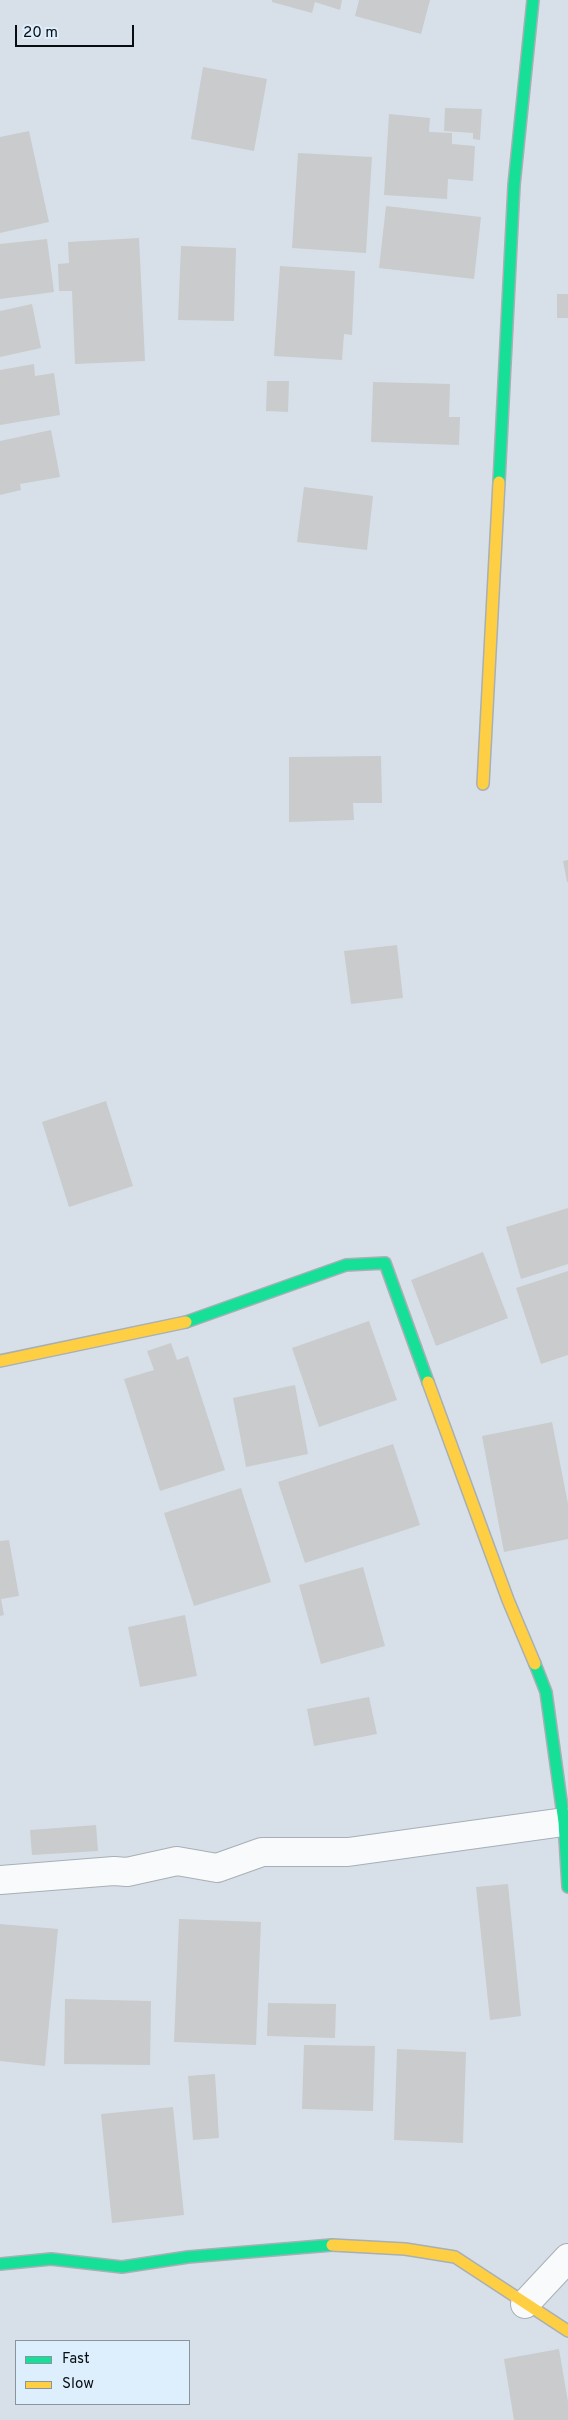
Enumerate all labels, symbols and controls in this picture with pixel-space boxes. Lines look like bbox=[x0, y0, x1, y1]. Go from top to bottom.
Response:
scale bar bbox=[18, 15, 136, 47]
text: 20 m bbox=[23, 24, 58, 43]
legend bbox=[15, 2340, 190, 2405]
text: Fast bbox=[62, 2350, 90, 2369]
text: Slow bbox=[62, 2375, 94, 2394]

